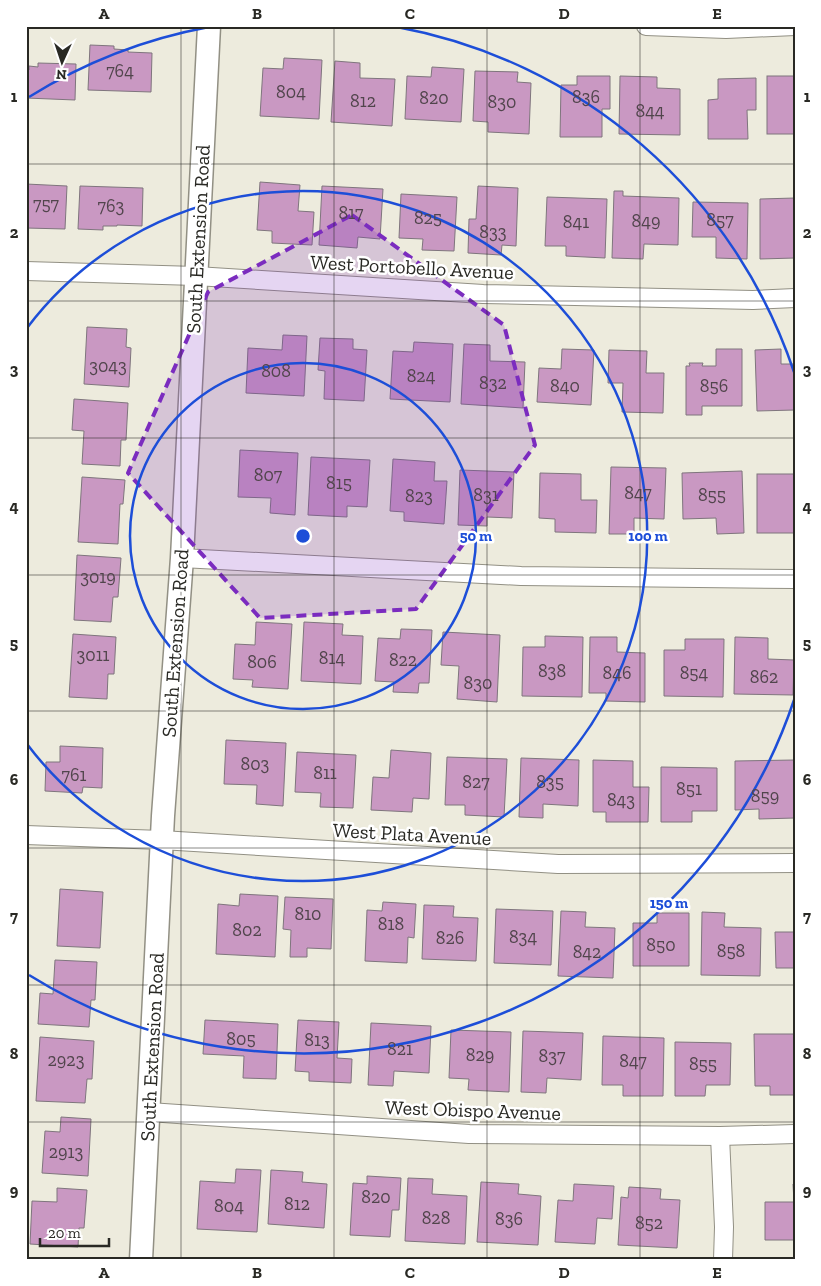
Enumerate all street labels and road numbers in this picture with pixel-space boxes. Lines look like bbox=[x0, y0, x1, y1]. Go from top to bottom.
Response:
street label: South Extension Road bbox=[181, 144, 215, 334]
street label: West Portobello Avenue bbox=[310, 250, 514, 284]
street label: South Extension Road bbox=[156, 548, 194, 738]
street label: West Plata Avenue bbox=[332, 818, 492, 850]
street label: South Extension Road bbox=[135, 952, 169, 1142]
street label: West Obispo Avenue bbox=[385, 1095, 561, 1125]

